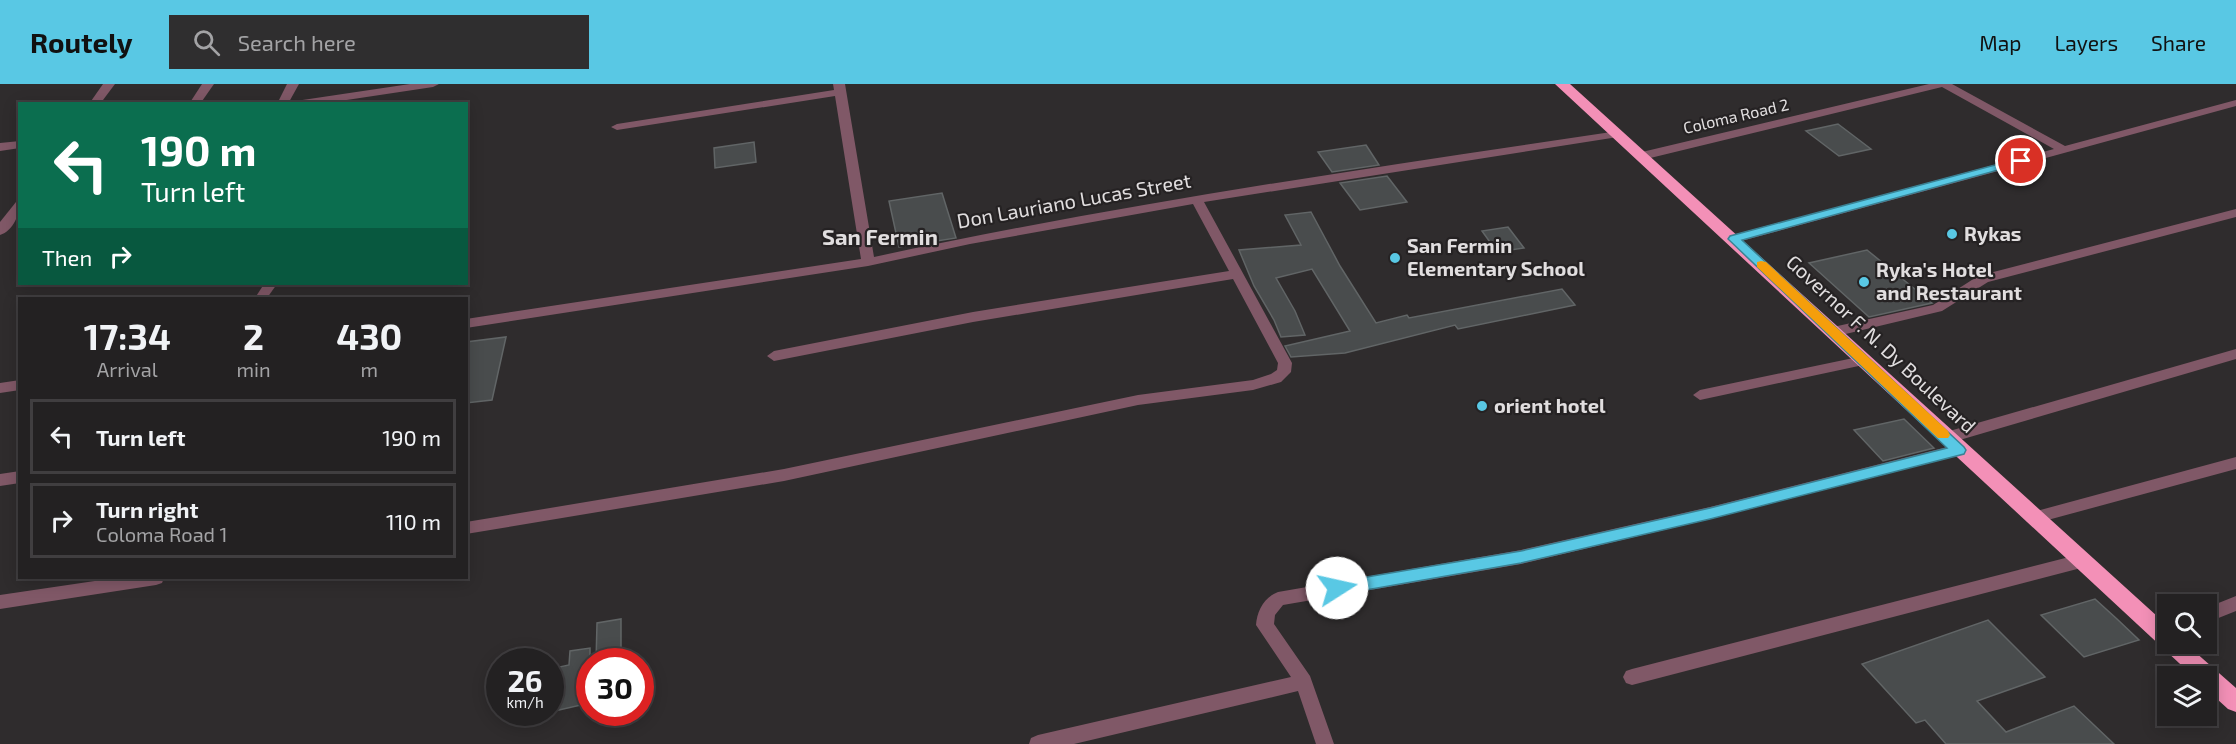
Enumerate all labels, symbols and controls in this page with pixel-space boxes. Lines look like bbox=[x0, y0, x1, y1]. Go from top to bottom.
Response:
search box bbox=[169, 15, 589, 69]
text: Routely bbox=[30, 25, 133, 59]
icon: search bbox=[190, 26, 223, 59]
text: Search here bbox=[238, 29, 356, 55]
text: Map bbox=[1979, 30, 2021, 55]
text: Layers bbox=[2054, 30, 2118, 55]
text: Share bbox=[2151, 30, 2206, 55]
street label: Coloma Road 2 bbox=[1681, 94, 1791, 137]
text: 190 m bbox=[141, 124, 257, 174]
icon: left bbox=[42, 126, 120, 204]
pin bbox=[1995, 135, 2046, 186]
icon: arrive bbox=[2004, 144, 2037, 177]
street label: Don Lauriano Lucas Street bbox=[955, 168, 1193, 232]
text: Turn left bbox=[141, 175, 245, 207]
place label: Rykas bbox=[1964, 221, 2021, 246]
district label: San Fermin bbox=[822, 223, 938, 249]
marker: Rykas bbox=[1945, 227, 1959, 241]
place label: San Fermin Elementary School bbox=[1407, 233, 1585, 281]
icon: right bbox=[104, 240, 137, 273]
text: Then bbox=[42, 244, 92, 270]
street label: Governor F. N. Dy Boulevard bbox=[1782, 249, 1981, 437]
marker: San Fermin Elementary School bbox=[1388, 251, 1402, 265]
place label: Ryka's Hotel and Restaurant bbox=[1876, 257, 2022, 304]
marker: Ryka's Hotel and Restaurant bbox=[1857, 275, 1871, 289]
text: 17:34 bbox=[84, 314, 171, 357]
text: 2 bbox=[243, 314, 264, 357]
text: 430 bbox=[336, 314, 402, 357]
text: Arrival bbox=[97, 357, 158, 381]
text: min bbox=[236, 357, 271, 381]
text: m bbox=[361, 357, 378, 381]
place label: orient hotel bbox=[1494, 393, 1606, 417]
marker: orient hotel bbox=[1475, 399, 1489, 413]
icon: left bbox=[45, 420, 78, 453]
text: Turn left bbox=[96, 424, 185, 450]
text: 190 m bbox=[382, 424, 441, 450]
text: Turn right bbox=[96, 496, 198, 522]
icon: right bbox=[45, 504, 78, 537]
text: 110 m bbox=[386, 508, 441, 534]
text: Coloma Road 1 bbox=[96, 522, 228, 546]
position arrow bbox=[1305, 556, 1369, 620]
map controls bbox=[2157, 594, 2217, 726]
button: search bbox=[2157, 594, 2217, 654]
speed limit sign: 30 bbox=[576, 648, 654, 726]
text: 26 bbox=[507, 662, 543, 698]
button: layers bbox=[2157, 666, 2217, 726]
text: km/h bbox=[506, 693, 544, 711]

